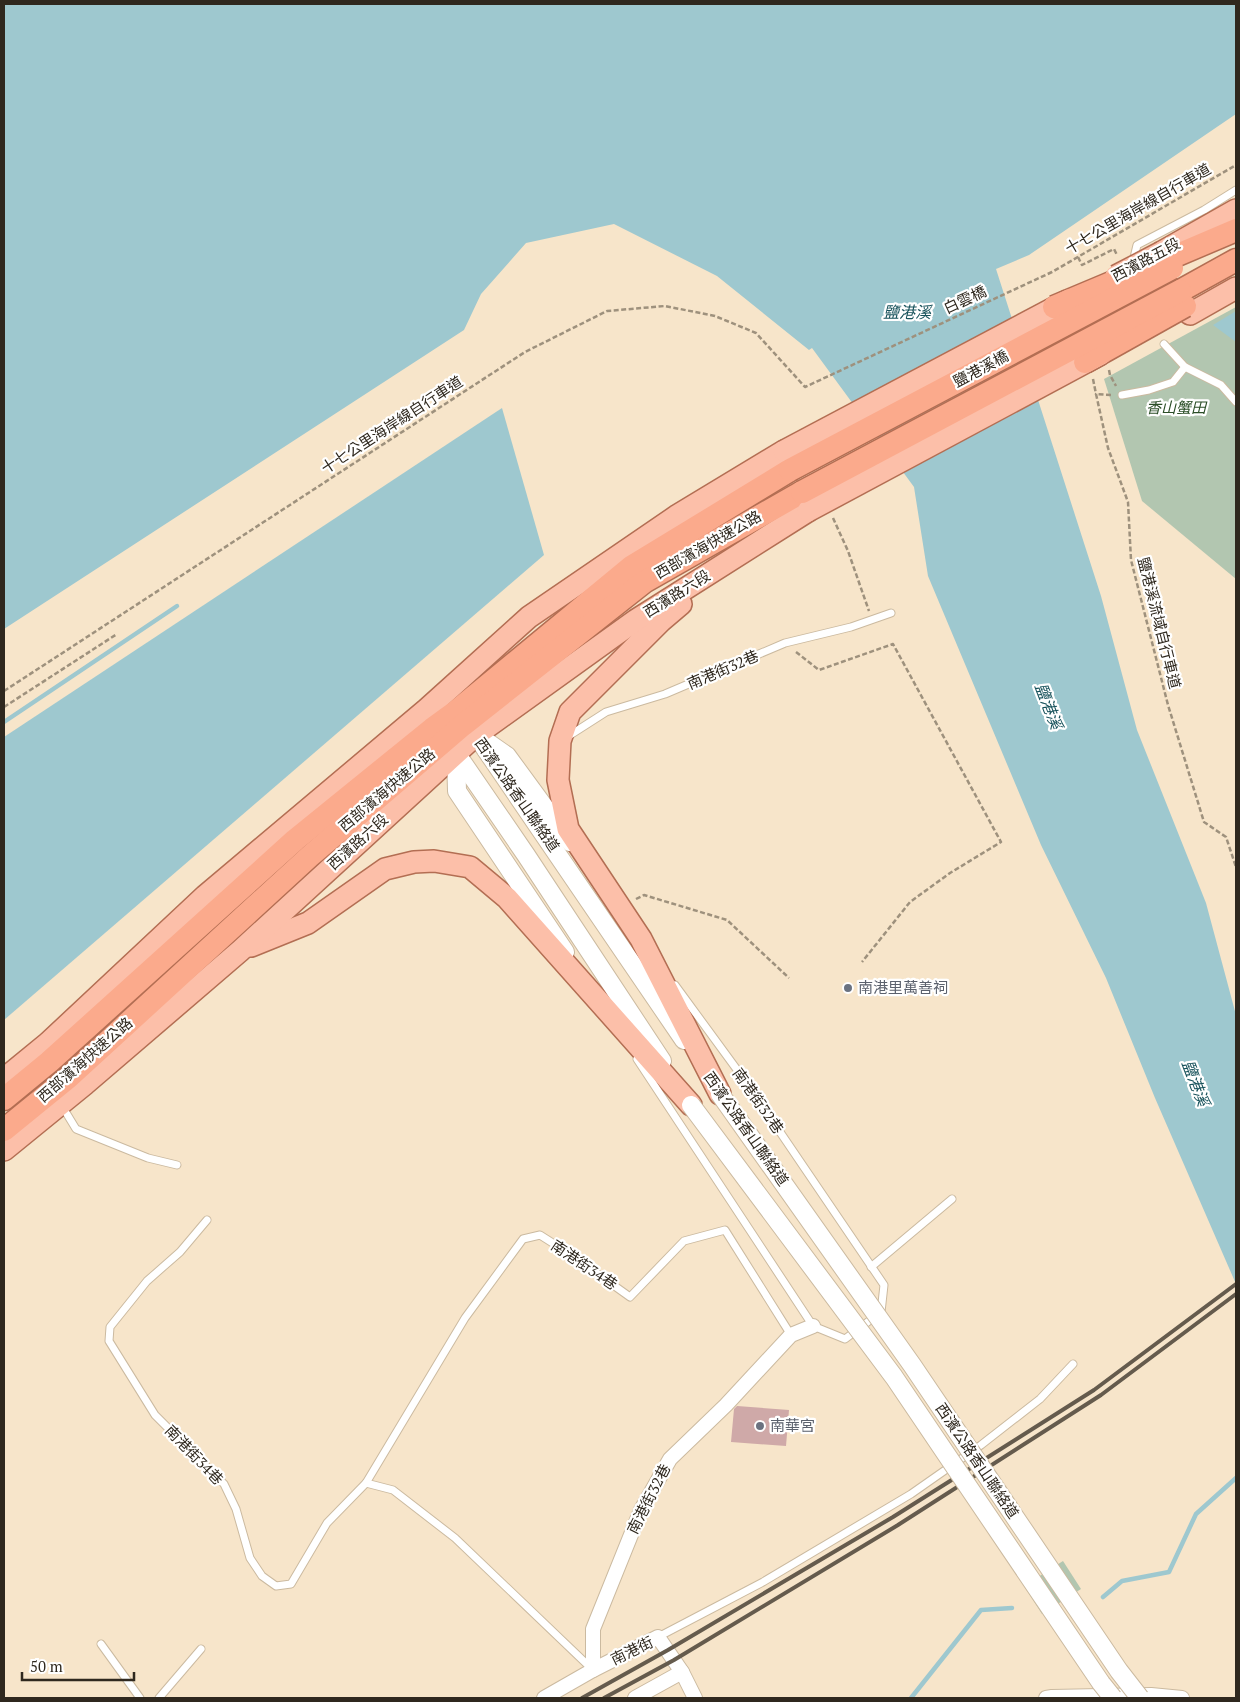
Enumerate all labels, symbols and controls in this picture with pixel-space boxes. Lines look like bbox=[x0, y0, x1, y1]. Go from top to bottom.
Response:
street label: 十七公里海岸線自行車道 bbox=[1061, 158, 1214, 258]
street label: 西濱路五段 bbox=[1108, 233, 1183, 286]
street label: 白雲橋 bbox=[940, 281, 989, 318]
water label: 鹽港溪 bbox=[883, 301, 933, 323]
street label: 鹽港溪橋 bbox=[949, 345, 1012, 391]
street label: 十七公里海岸線自行車道 bbox=[317, 371, 466, 477]
park label: 香山蟹田 bbox=[1146, 397, 1208, 417]
street label: 西部濱海快速公路 bbox=[651, 505, 764, 583]
street label: 鹽港溪流域自行車道 bbox=[1134, 555, 1186, 691]
street label: 西濱路六段 bbox=[639, 565, 714, 622]
street label: 南港街32巷 bbox=[684, 645, 761, 693]
water label: 鹽港溪 bbox=[1030, 680, 1069, 734]
street label: 西濱公路香山聯絡道 bbox=[471, 733, 565, 855]
street label: 西部濱海快速公路 bbox=[334, 743, 439, 835]
street label: 西濱路六段 bbox=[323, 809, 392, 874]
place label: 南港里萬善祠 bbox=[858, 977, 948, 997]
marker: 南港里萬善祠 bbox=[842, 982, 854, 994]
street label: 西部濱海快速公路 bbox=[32, 1012, 136, 1106]
water label: 鹽港溪 bbox=[1177, 1057, 1216, 1111]
street label: 南港街32巷 bbox=[729, 1064, 789, 1137]
street label: 西濱公路香山聯絡道 bbox=[700, 1067, 794, 1189]
street label: 南港街34巷 bbox=[547, 1235, 622, 1294]
street label: 西濱公路香山聯絡道 bbox=[932, 1399, 1024, 1522]
place label: 南華宮 bbox=[770, 1415, 815, 1435]
street label: 南港街34巷 bbox=[161, 1420, 228, 1489]
marker: 南華宮 bbox=[754, 1420, 766, 1432]
street label: 南港街32巷 bbox=[622, 1460, 674, 1537]
street label: 南港街 bbox=[607, 1631, 656, 1669]
scale bar bbox=[22, 1650, 135, 1682]
text: 50 m bbox=[30, 1656, 63, 1676]

